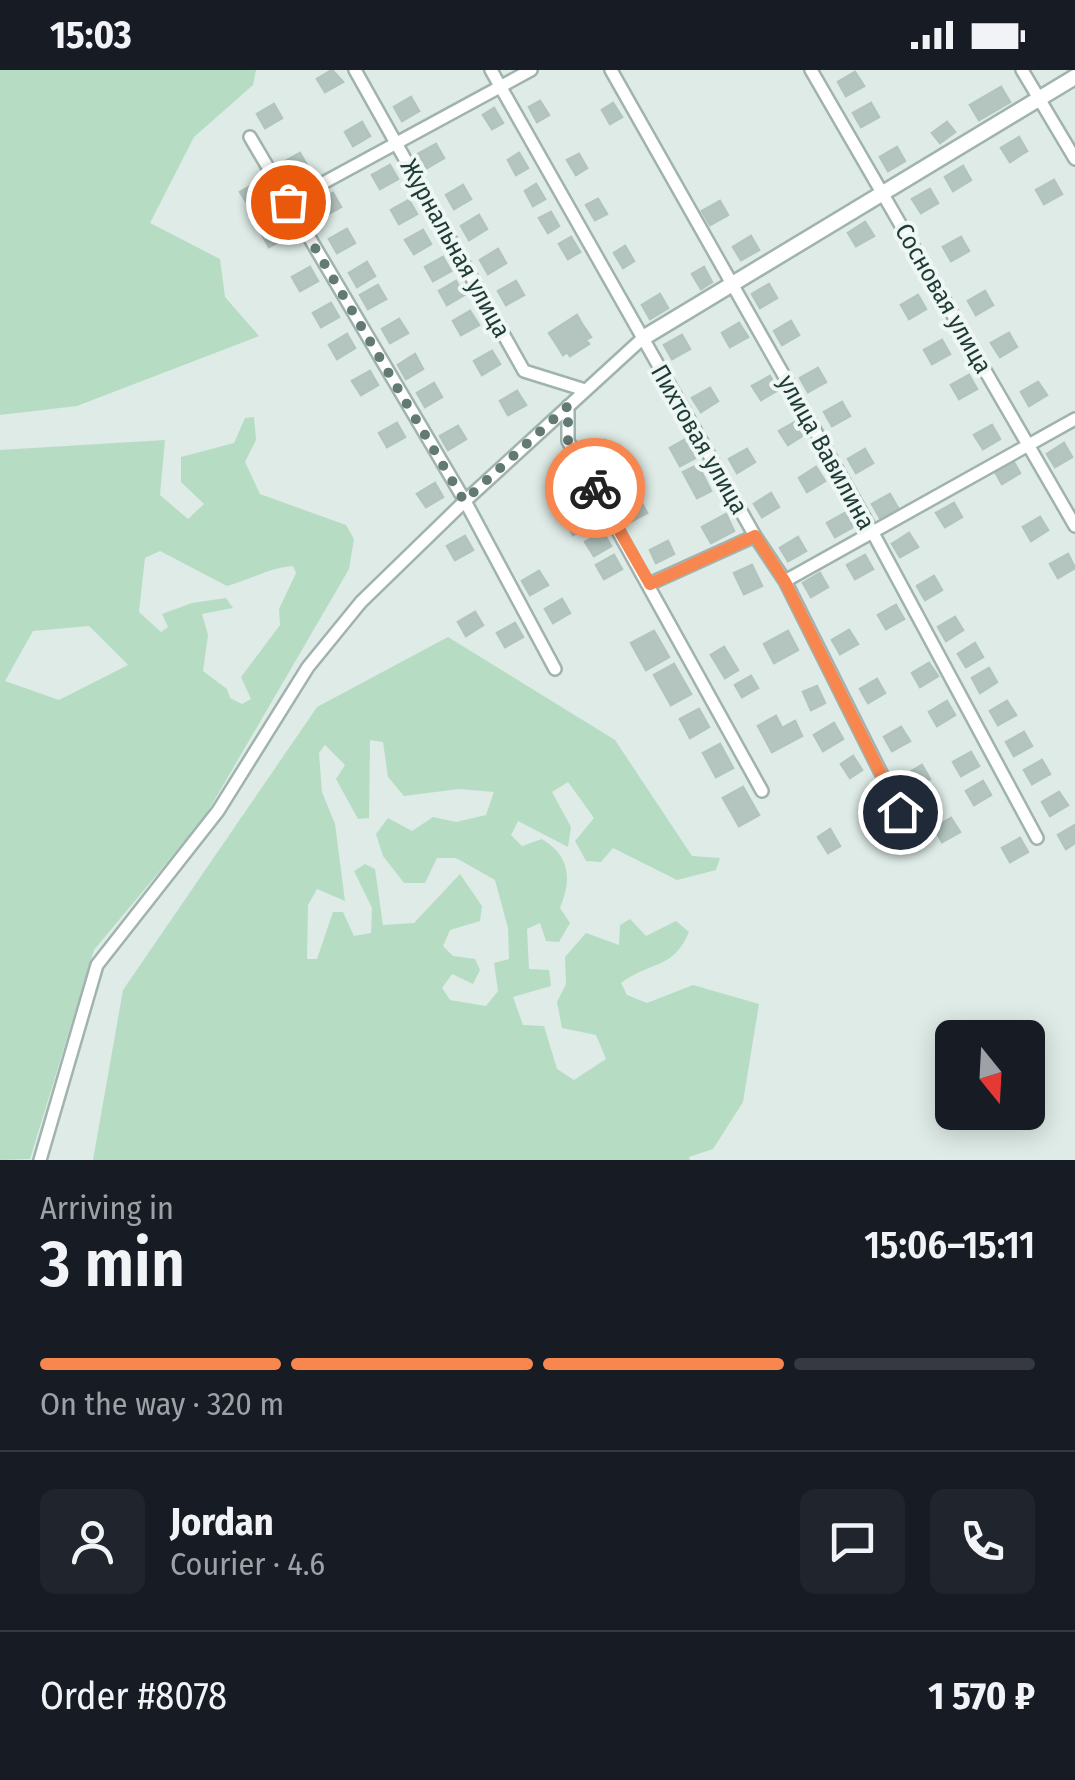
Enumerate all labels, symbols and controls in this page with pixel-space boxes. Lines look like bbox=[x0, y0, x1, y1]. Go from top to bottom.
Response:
text: 15:03 bbox=[50, 12, 132, 58]
street label: Журнальная улица bbox=[394, 154, 517, 343]
pin bbox=[246, 160, 331, 245]
icon: bag bbox=[261, 175, 316, 230]
street label: Сосновая улица bbox=[888, 218, 998, 379]
street label: Пихтовая улица bbox=[644, 359, 754, 520]
street label: улица Вавилина bbox=[771, 370, 881, 535]
courier bbox=[545, 438, 645, 538]
icon: bike bbox=[568, 461, 623, 516]
pin bbox=[858, 770, 943, 855]
icon: home bbox=[873, 785, 928, 840]
north arrow bbox=[935, 1020, 1045, 1130]
map controls bbox=[935, 1020, 1045, 1130]
text: Arriving in bbox=[40, 1189, 174, 1227]
text: 15:06–15:11 bbox=[864, 1222, 1035, 1268]
text: 3 min bbox=[40, 1225, 185, 1303]
text: On the way · 320 m bbox=[40, 1385, 284, 1423]
button: person bbox=[40, 1489, 145, 1594]
button: chat bbox=[800, 1489, 905, 1594]
button: phone bbox=[930, 1489, 1035, 1594]
text: Jordan bbox=[170, 1499, 274, 1545]
text: Courier · 4.6 bbox=[170, 1545, 325, 1583]
text: Order #8078 bbox=[40, 1673, 227, 1719]
text: 1 570 ₽ bbox=[928, 1673, 1035, 1719]

